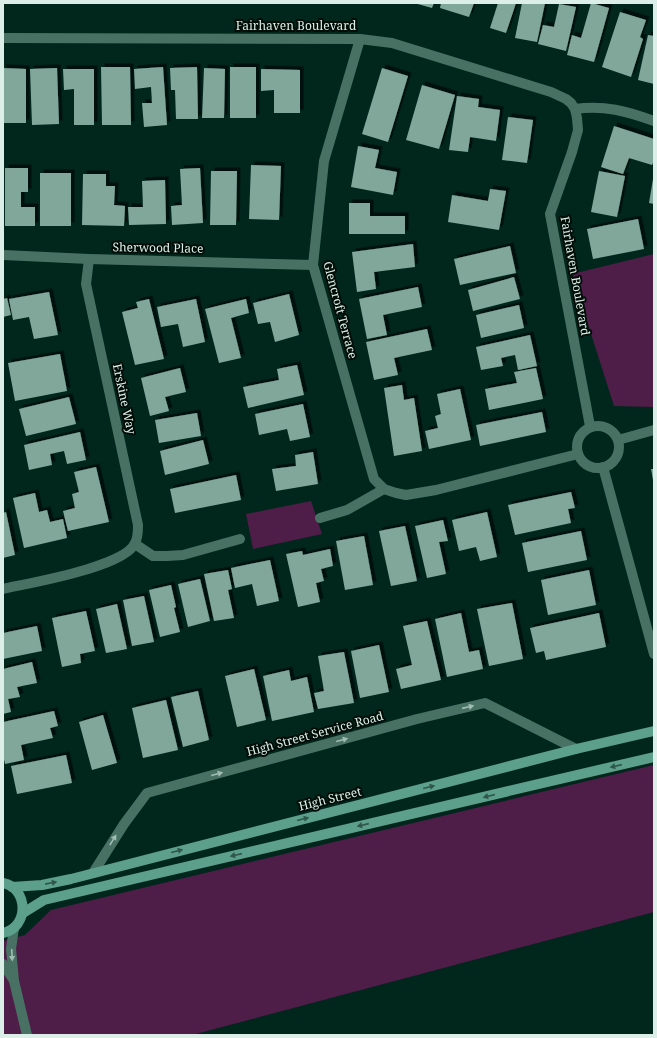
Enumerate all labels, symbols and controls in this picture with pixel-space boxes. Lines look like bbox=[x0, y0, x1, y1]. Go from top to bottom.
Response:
street label: Fairhaven Boulevard bbox=[236, 17, 357, 34]
street label: Fairhaven Boulevard bbox=[557, 215, 594, 337]
street label: Sherwood Place bbox=[112, 238, 204, 257]
street label: Glencroft Terrace bbox=[319, 259, 362, 360]
street label: Erskine Way bbox=[109, 362, 140, 436]
one-way arrow bbox=[462, 704, 474, 710]
street label: High Street Service Road bbox=[245, 707, 386, 760]
one-way arrow bbox=[336, 737, 348, 743]
one-way arrow bbox=[610, 763, 622, 769]
one-way arrow bbox=[211, 771, 223, 777]
street label: High Street bbox=[297, 783, 363, 815]
one-way arrow bbox=[422, 783, 435, 789]
one-way arrow bbox=[483, 793, 496, 799]
one-way arrow bbox=[297, 816, 309, 822]
one-way arrow bbox=[357, 823, 369, 829]
one-way arrow bbox=[110, 834, 117, 846]
one-way arrow bbox=[171, 848, 183, 854]
one-way arrow bbox=[230, 852, 242, 858]
one-way arrow bbox=[45, 880, 57, 886]
one-way arrow bbox=[9, 949, 15, 962]

